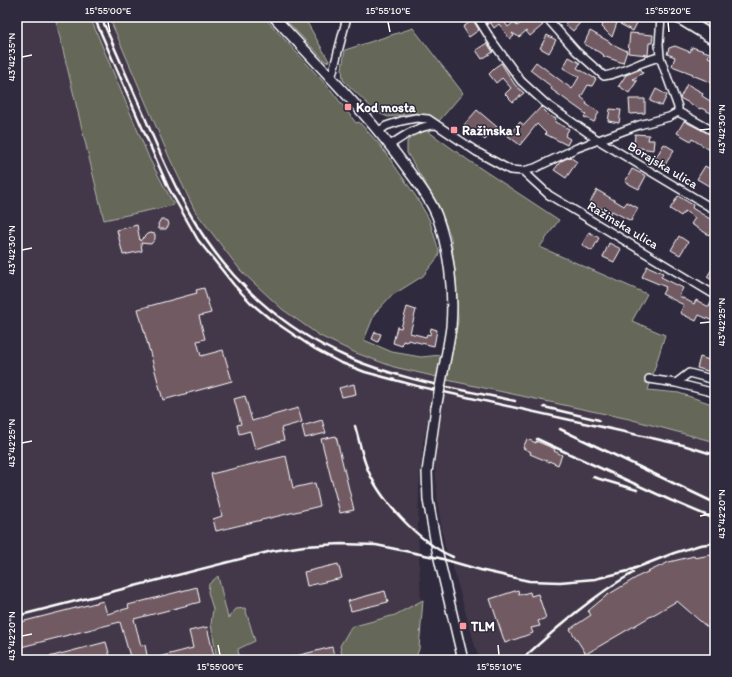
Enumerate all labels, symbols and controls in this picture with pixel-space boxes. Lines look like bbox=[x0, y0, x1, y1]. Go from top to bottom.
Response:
text: 15°55'00"E bbox=[85, 4, 132, 17]
text: 15°55'10"E bbox=[365, 4, 411, 17]
text: 15°55'20"E bbox=[645, 4, 691, 17]
text: 43°42'35"N bbox=[5, 32, 18, 81]
place label: Kod mosta bbox=[356, 100, 416, 115]
marker: Kod mosta bbox=[343, 102, 353, 112]
text: 43°42'30"N bbox=[715, 104, 728, 154]
place label: Ražinska I bbox=[462, 123, 521, 138]
marker: Ražinska I bbox=[449, 125, 459, 135]
street label: Borajska ulica bbox=[625, 138, 701, 192]
street label: Ražinska ulica bbox=[585, 198, 662, 252]
text: 43°42'30"N bbox=[5, 225, 18, 275]
text: 43°42'25"N bbox=[715, 298, 728, 346]
text: 43°42'25"N bbox=[5, 419, 18, 467]
text: 43°42'20"N bbox=[715, 489, 728, 539]
text: 43°42'20"N bbox=[5, 611, 18, 661]
place label: TLM bbox=[470, 619, 495, 634]
marker: TLM bbox=[458, 621, 468, 631]
text: 15°55'00"E bbox=[197, 660, 244, 673]
text: 15°55'10"E bbox=[476, 660, 522, 673]

